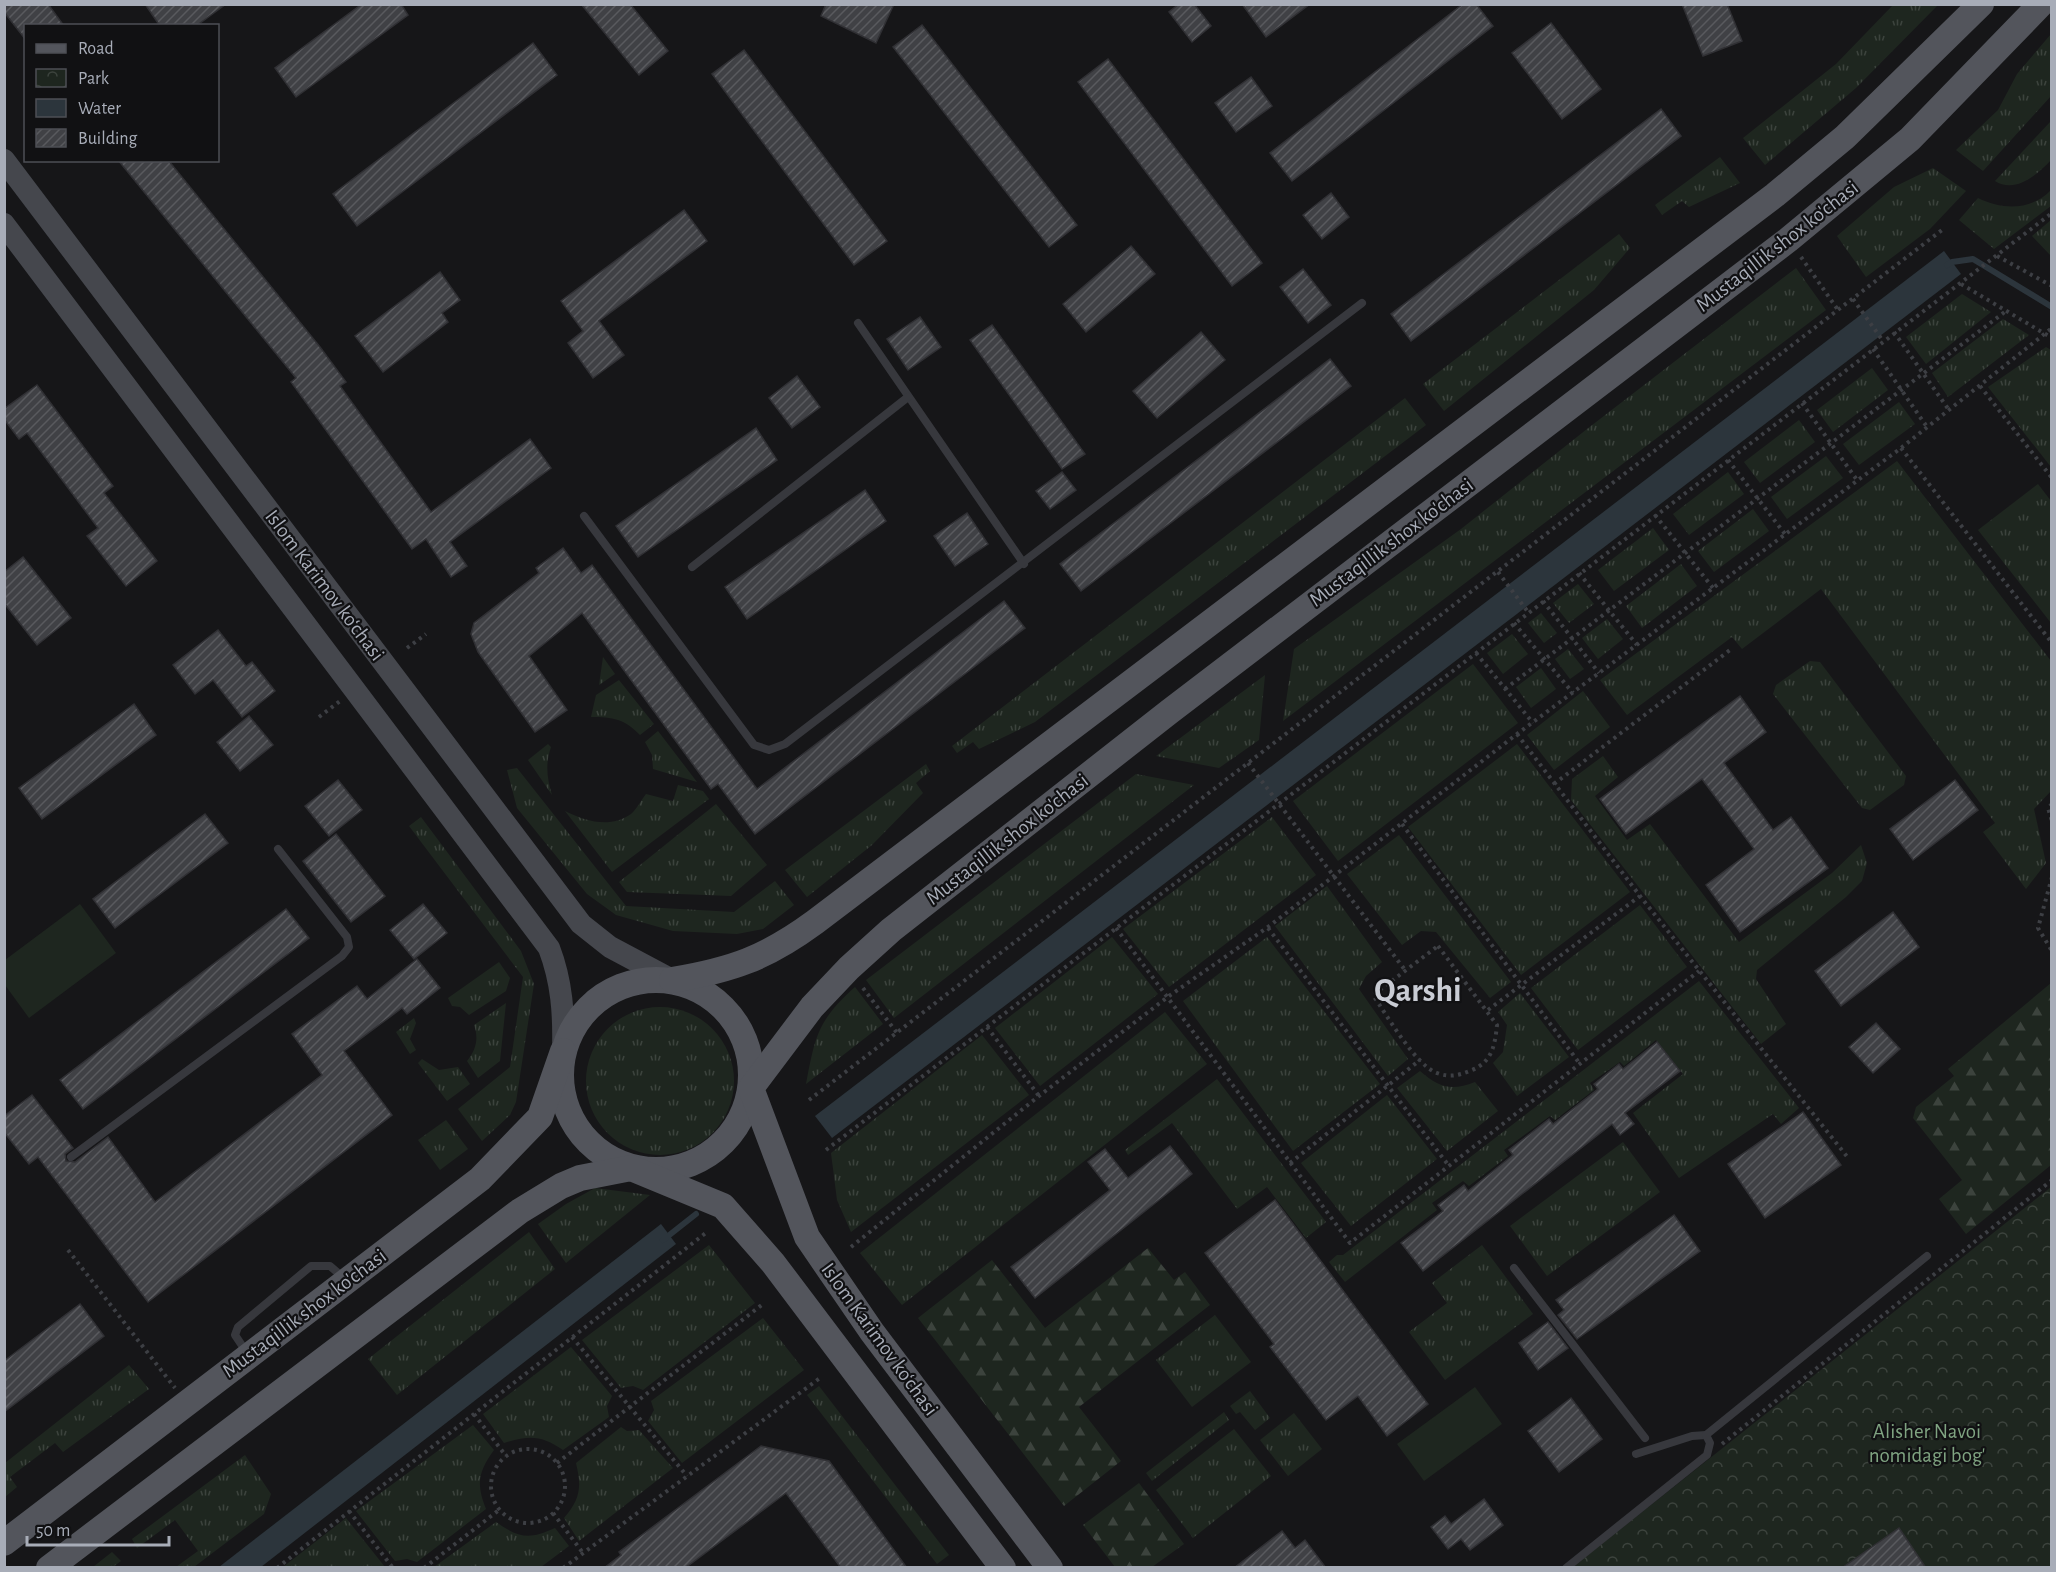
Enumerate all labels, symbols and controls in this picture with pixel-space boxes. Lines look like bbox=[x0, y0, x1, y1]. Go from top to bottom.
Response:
legend bbox=[24, 24, 219, 162]
text: Road bbox=[78, 40, 114, 58]
text: Park bbox=[78, 70, 110, 88]
text: Water bbox=[78, 100, 121, 118]
text: Building bbox=[78, 130, 138, 148]
street label: Mustaqillik shox ko'chasi bbox=[1692, 177, 1862, 316]
street label: Mustaqillik shox ko'chasi bbox=[1305, 474, 1477, 611]
street label: Islom Karimov ko‘chasi bbox=[261, 506, 388, 665]
street label: Mustaqillik shox ko'chasi bbox=[922, 770, 1092, 909]
district label: Qarshi bbox=[1374, 975, 1462, 1008]
street label: Mustaqillik shox ko'chasi bbox=[218, 1245, 390, 1382]
street label: Islom Karimov ko‘chasi bbox=[817, 1259, 942, 1420]
park label: Alisher Navoi nomidagi bog' bbox=[1869, 1421, 1985, 1466]
scale bar bbox=[27, 1509, 170, 1547]
text: 50 m bbox=[36, 1522, 70, 1540]

